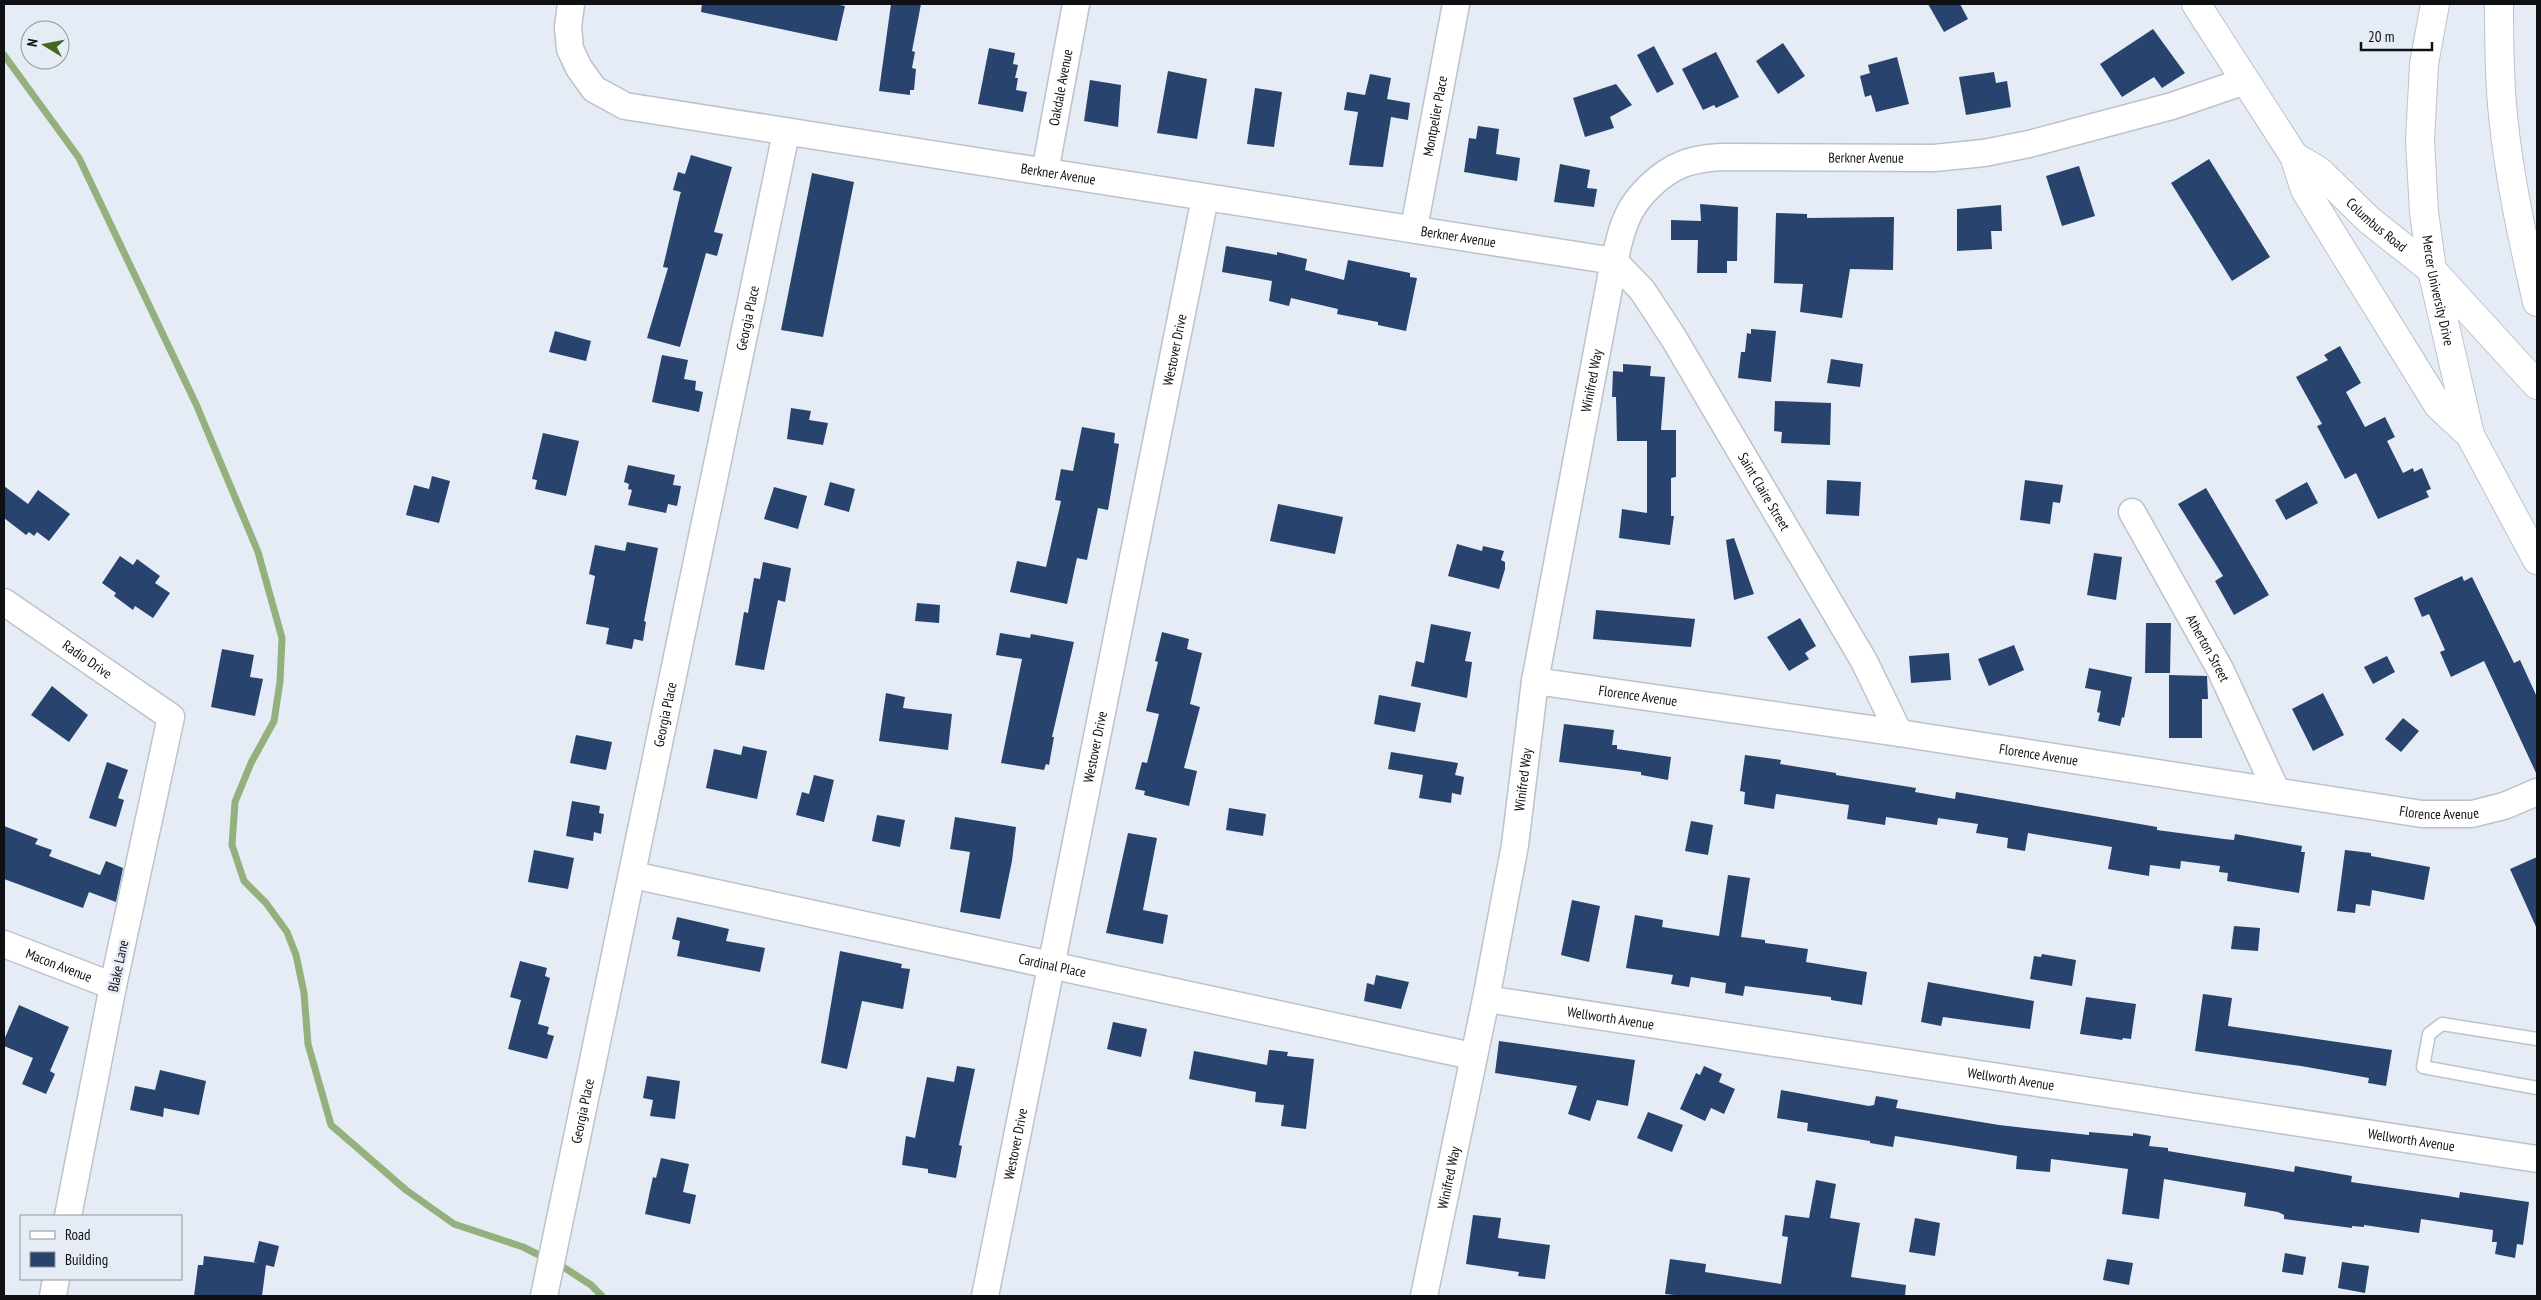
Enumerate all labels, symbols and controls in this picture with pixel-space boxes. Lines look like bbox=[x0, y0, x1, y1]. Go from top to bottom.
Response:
north arrow bbox=[20, 20, 70, 70]
scale bar bbox=[2361, 20, 2432, 52]
text: 20 m bbox=[2368, 27, 2394, 46]
text: N bbox=[23, 37, 42, 48]
street label: Oakdale Avenue bbox=[1045, 47, 1077, 127]
street label: Montpelier Place bbox=[1419, 74, 1451, 158]
street label: Berkner Avenue bbox=[1828, 149, 1904, 167]
street label: Berkner Avenue bbox=[1020, 159, 1097, 189]
street label: Columbus Road bbox=[2342, 194, 2411, 256]
street label: Berkner Avenue bbox=[1420, 222, 1497, 251]
street label: Mercer University Drive bbox=[2418, 234, 2458, 348]
street label: Georgia Place bbox=[732, 284, 763, 352]
street label: Westover Drive bbox=[1159, 312, 1191, 387]
street label: Winifred Way bbox=[1577, 347, 1606, 413]
street label: Saint Claire Street bbox=[1734, 449, 1794, 534]
street label: Atherton Street bbox=[2182, 611, 2234, 685]
street label: Radio Drive bbox=[59, 636, 116, 683]
street label: Georgia Place bbox=[649, 680, 681, 749]
street label: Florence Avenue bbox=[1597, 681, 1679, 710]
street label: Westover Drive bbox=[1079, 709, 1111, 784]
street label: Florence Avenue bbox=[1998, 740, 2080, 770]
street label: Winifred Way bbox=[1510, 746, 1536, 812]
street label: Florence Avenue bbox=[2398, 802, 2481, 823]
street label: Blake Lane bbox=[104, 938, 132, 994]
street label: Macon Avenue bbox=[23, 944, 95, 986]
street label: Cardinal Place bbox=[1017, 949, 1088, 982]
street label: Wellworth Avenue bbox=[1566, 1002, 1655, 1033]
street label: Wellworth Avenue bbox=[1966, 1063, 2056, 1094]
street label: Georgia Place bbox=[567, 1077, 598, 1145]
street label: Westover Drive bbox=[999, 1106, 1031, 1181]
street label: Wellworth Avenue bbox=[2367, 1124, 2456, 1155]
street label: Winifred Way bbox=[1433, 1144, 1464, 1210]
legend bbox=[20, 1215, 182, 1280]
text: Road bbox=[65, 1225, 91, 1244]
text: Building bbox=[65, 1250, 108, 1269]

